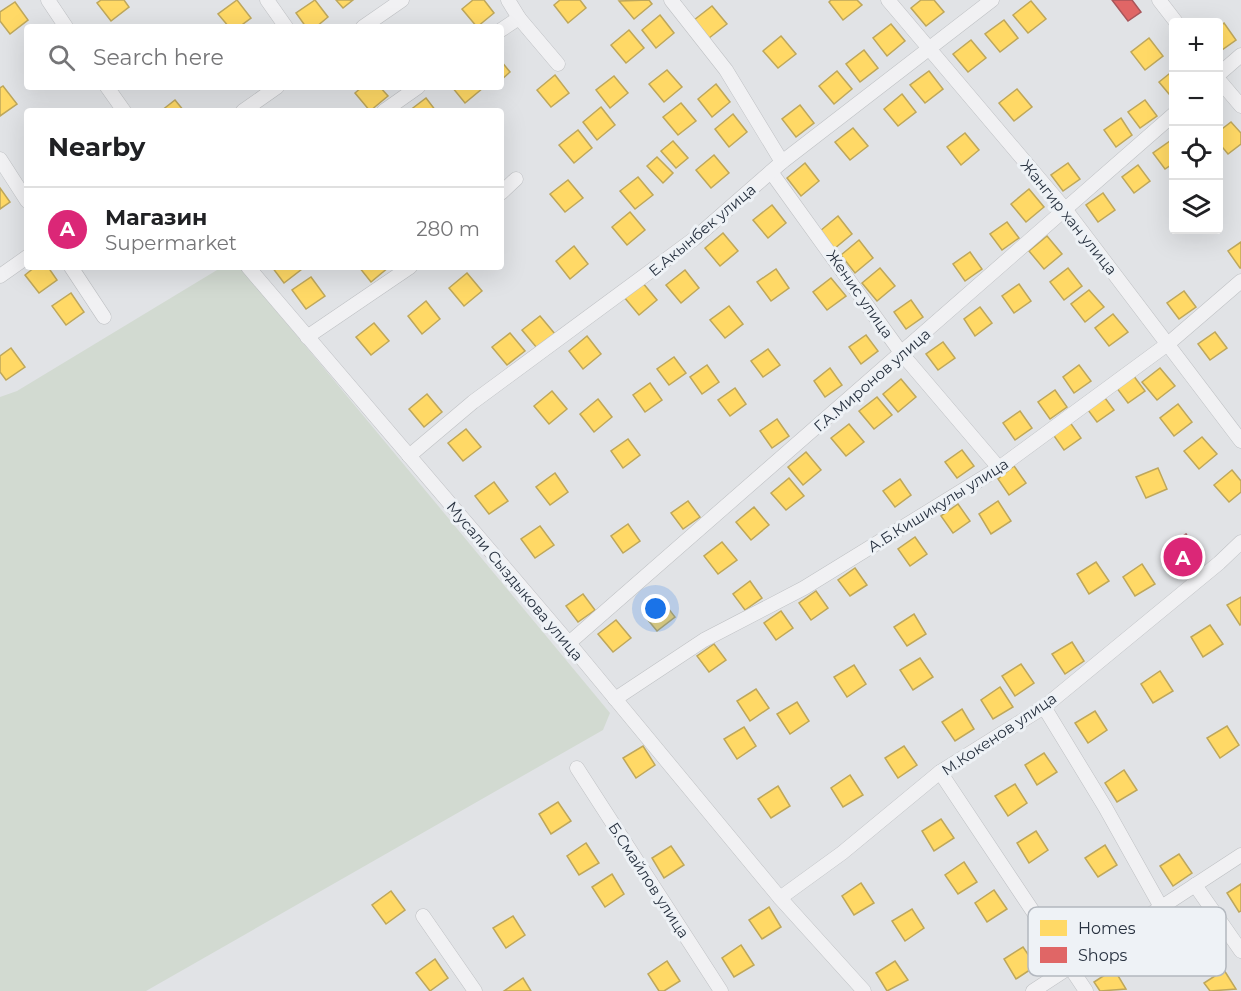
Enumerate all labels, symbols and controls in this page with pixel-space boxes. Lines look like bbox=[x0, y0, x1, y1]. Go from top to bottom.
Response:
map controls bbox=[1169, 18, 1223, 234]
button: + bbox=[1169, 18, 1223, 72]
search box bbox=[24, 24, 504, 90]
icon: search bbox=[45, 41, 78, 74]
text: Search here bbox=[93, 44, 224, 71]
button: − bbox=[1169, 72, 1223, 126]
button: locate bbox=[1169, 126, 1223, 180]
text: Nearby bbox=[48, 131, 145, 163]
street label: Жангир хан улица bbox=[1017, 156, 1121, 278]
street label: Е.Акынбек улица bbox=[645, 180, 759, 280]
button: layers bbox=[1169, 180, 1223, 234]
text: Магазин bbox=[105, 204, 207, 231]
text: A bbox=[60, 217, 75, 241]
text: 280 m bbox=[416, 217, 480, 241]
text: Supermarket bbox=[105, 231, 237, 255]
street label: Женис улица bbox=[822, 246, 898, 342]
street label: Г.А.Миронов улица bbox=[810, 324, 934, 436]
street label: А.Б.Кишикулы улица bbox=[864, 454, 1012, 556]
street label: Мусали Сыздыкова улица bbox=[443, 497, 587, 665]
pin: A bbox=[1164, 534, 1202, 580]
your location bbox=[641, 594, 670, 623]
street label: М.Кокенов улица bbox=[938, 689, 1060, 779]
street label: Б.Смайлов улица bbox=[604, 818, 694, 942]
legend bbox=[1028, 907, 1226, 976]
text: Homes bbox=[1078, 919, 1136, 938]
text: Shops bbox=[1078, 946, 1128, 965]

